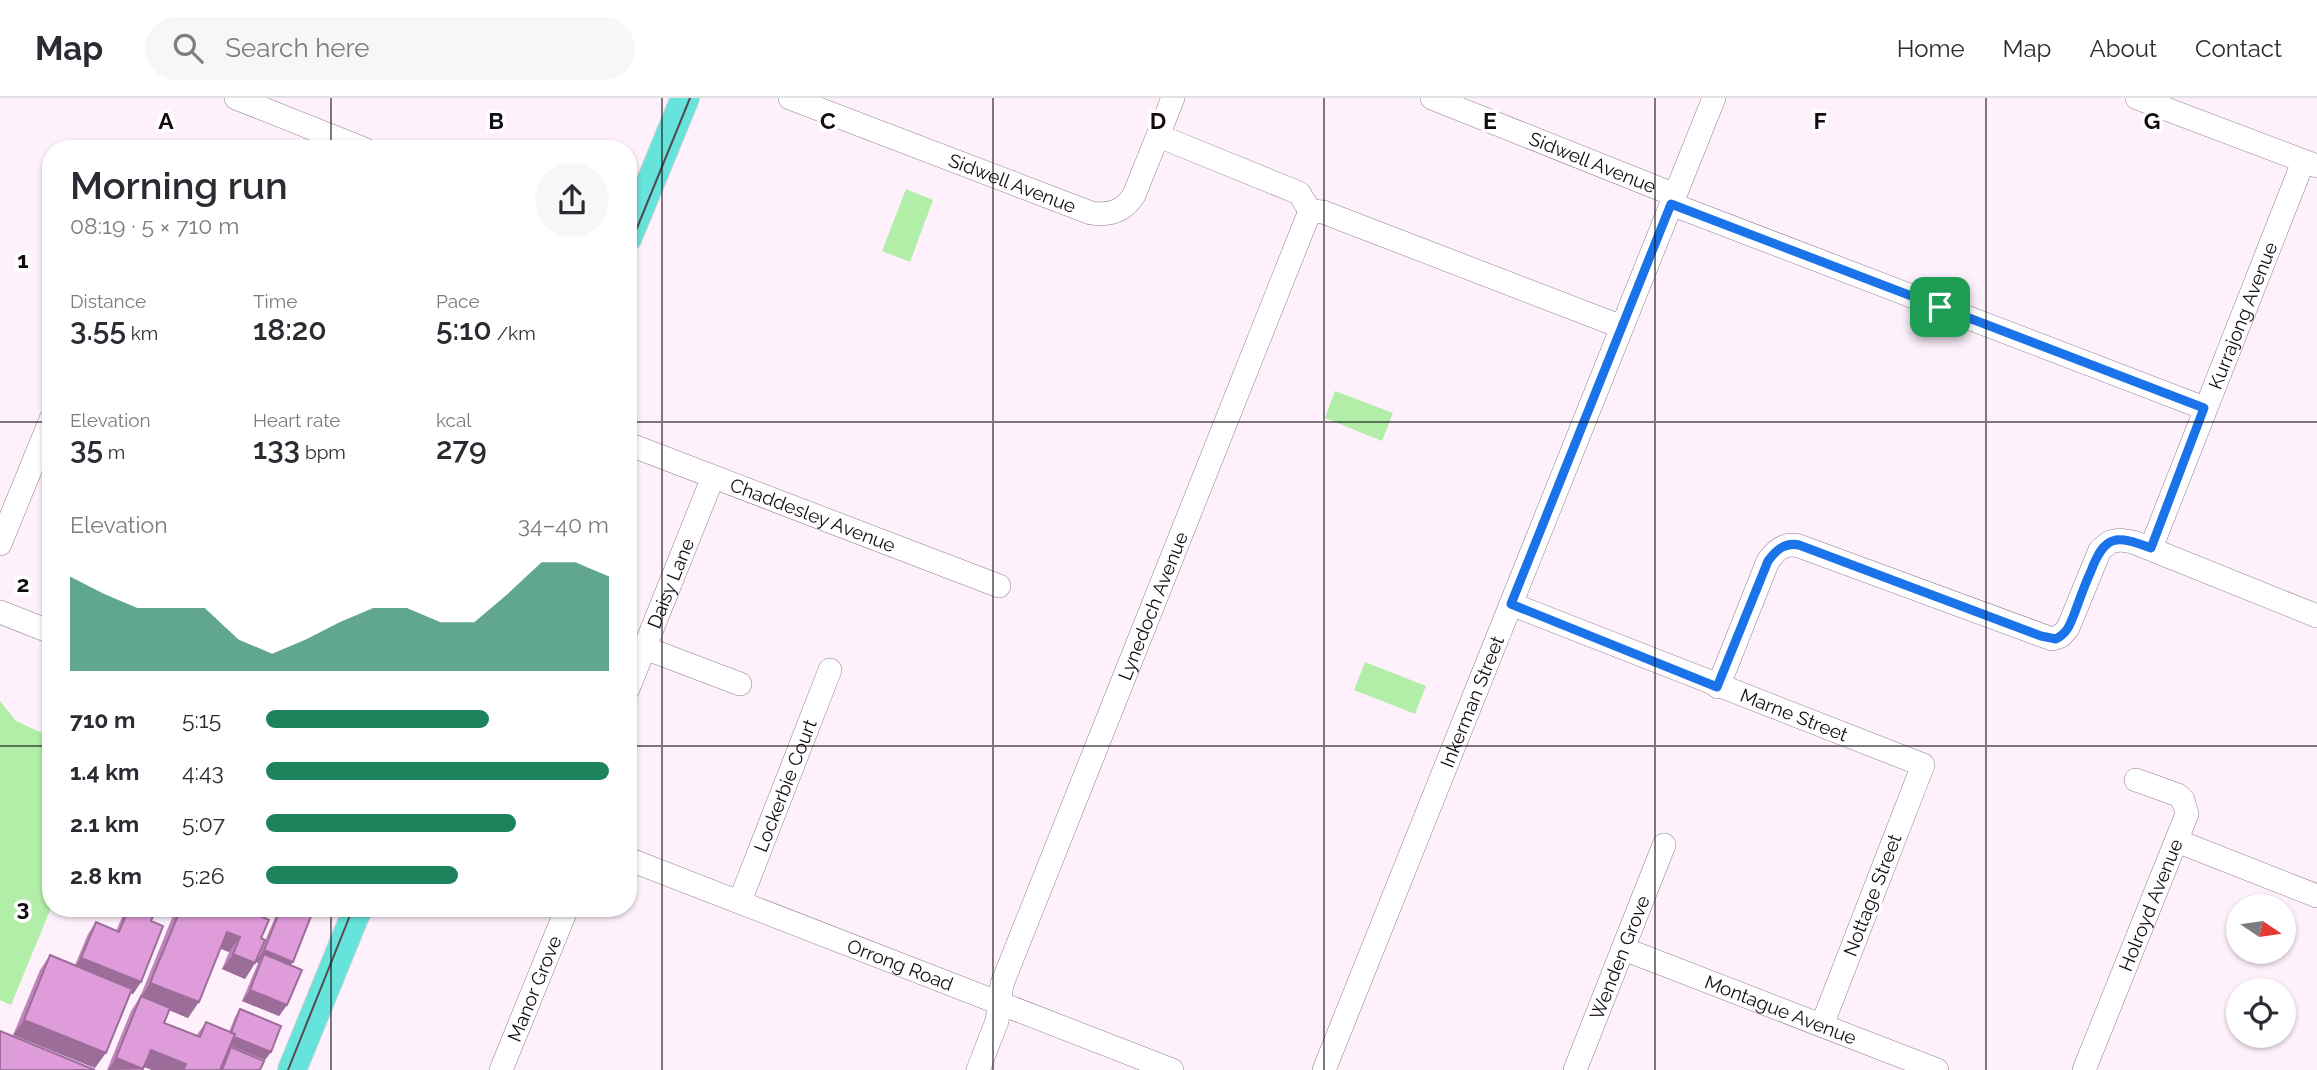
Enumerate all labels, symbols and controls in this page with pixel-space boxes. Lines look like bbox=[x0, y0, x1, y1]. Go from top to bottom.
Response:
search box bbox=[145, 17, 635, 80]
text: Map bbox=[35, 29, 103, 68]
icon: search bbox=[169, 29, 207, 67]
text: Search here bbox=[225, 33, 370, 63]
text: Home bbox=[1897, 34, 1965, 63]
text: Map bbox=[2003, 34, 2051, 63]
text: About bbox=[2089, 34, 2157, 63]
text: Contact bbox=[2195, 34, 2282, 63]
text: A bbox=[158, 107, 174, 134]
text: B bbox=[488, 107, 504, 134]
text: C bbox=[820, 107, 836, 134]
text: D bbox=[1150, 107, 1166, 134]
text: E bbox=[1483, 107, 1497, 134]
text: F bbox=[1813, 107, 1827, 134]
text: G bbox=[2144, 107, 2160, 134]
street label: Sidwell Avenue bbox=[1526, 127, 1659, 197]
street label: Sidwell Avenue bbox=[946, 149, 1079, 217]
text: Morning run bbox=[70, 163, 288, 208]
button: share bbox=[535, 163, 609, 237]
text: 08:19 · 5 × 710 m bbox=[70, 212, 239, 239]
street label: Kurrajong Avenue bbox=[2204, 239, 2281, 392]
text: 1 bbox=[17, 246, 29, 273]
pin bbox=[1910, 277, 1970, 337]
icon: arrive bbox=[1921, 288, 1959, 326]
text: Distance bbox=[70, 290, 146, 312]
text: Time bbox=[253, 290, 297, 312]
text: Pace bbox=[436, 290, 480, 312]
text: 3.55 bbox=[70, 312, 126, 347]
text: 18:20 bbox=[253, 312, 327, 347]
text: 5:10 bbox=[436, 312, 492, 347]
text: km bbox=[126, 322, 158, 344]
text: /km bbox=[492, 322, 536, 344]
text: Elevation bbox=[70, 409, 151, 431]
text: Heart rate bbox=[253, 409, 341, 431]
text: kcal bbox=[436, 409, 472, 431]
text: 35 bbox=[70, 431, 103, 466]
text: 133 bbox=[253, 431, 300, 466]
text: 279 bbox=[436, 431, 487, 466]
text: m bbox=[103, 441, 125, 463]
text: bpm bbox=[300, 441, 346, 463]
street label: Chaddesley Avenue bbox=[727, 473, 899, 556]
text: Elevation bbox=[70, 511, 168, 538]
text: 34–40 m bbox=[518, 511, 609, 538]
street label: Lynedoch Avenue bbox=[1113, 528, 1192, 683]
street label: Daisy Lane bbox=[642, 535, 698, 632]
text: 2 bbox=[17, 570, 29, 597]
street label: Inkerman Street bbox=[1436, 632, 1508, 770]
street label: Marne Street bbox=[1737, 684, 1852, 746]
text: 710 m bbox=[70, 706, 135, 733]
text: 5:15 bbox=[182, 706, 221, 733]
street label: Lockerbie Court bbox=[749, 715, 821, 855]
text: 1.4 km bbox=[70, 758, 139, 785]
text: 4:43 bbox=[182, 758, 224, 785]
text: 2.1 km bbox=[70, 810, 139, 837]
text: 5:07 bbox=[182, 810, 225, 837]
street label: Nottage Street bbox=[1839, 830, 1906, 959]
street label: Holroyd Avenue bbox=[2114, 836, 2187, 974]
text: 2.8 km bbox=[70, 862, 142, 889]
text: 5:26 bbox=[182, 862, 225, 889]
street label: Wenden Grove bbox=[1585, 892, 1654, 1023]
text: 3 bbox=[17, 894, 29, 921]
north arrow bbox=[2226, 894, 2296, 964]
map controls bbox=[2226, 894, 2296, 1048]
street label: Manor Grove bbox=[503, 932, 566, 1045]
street label: Orrong Road bbox=[844, 934, 956, 995]
street label: Montague Avenue bbox=[1702, 970, 1860, 1049]
button: locate bbox=[2226, 978, 2296, 1048]

